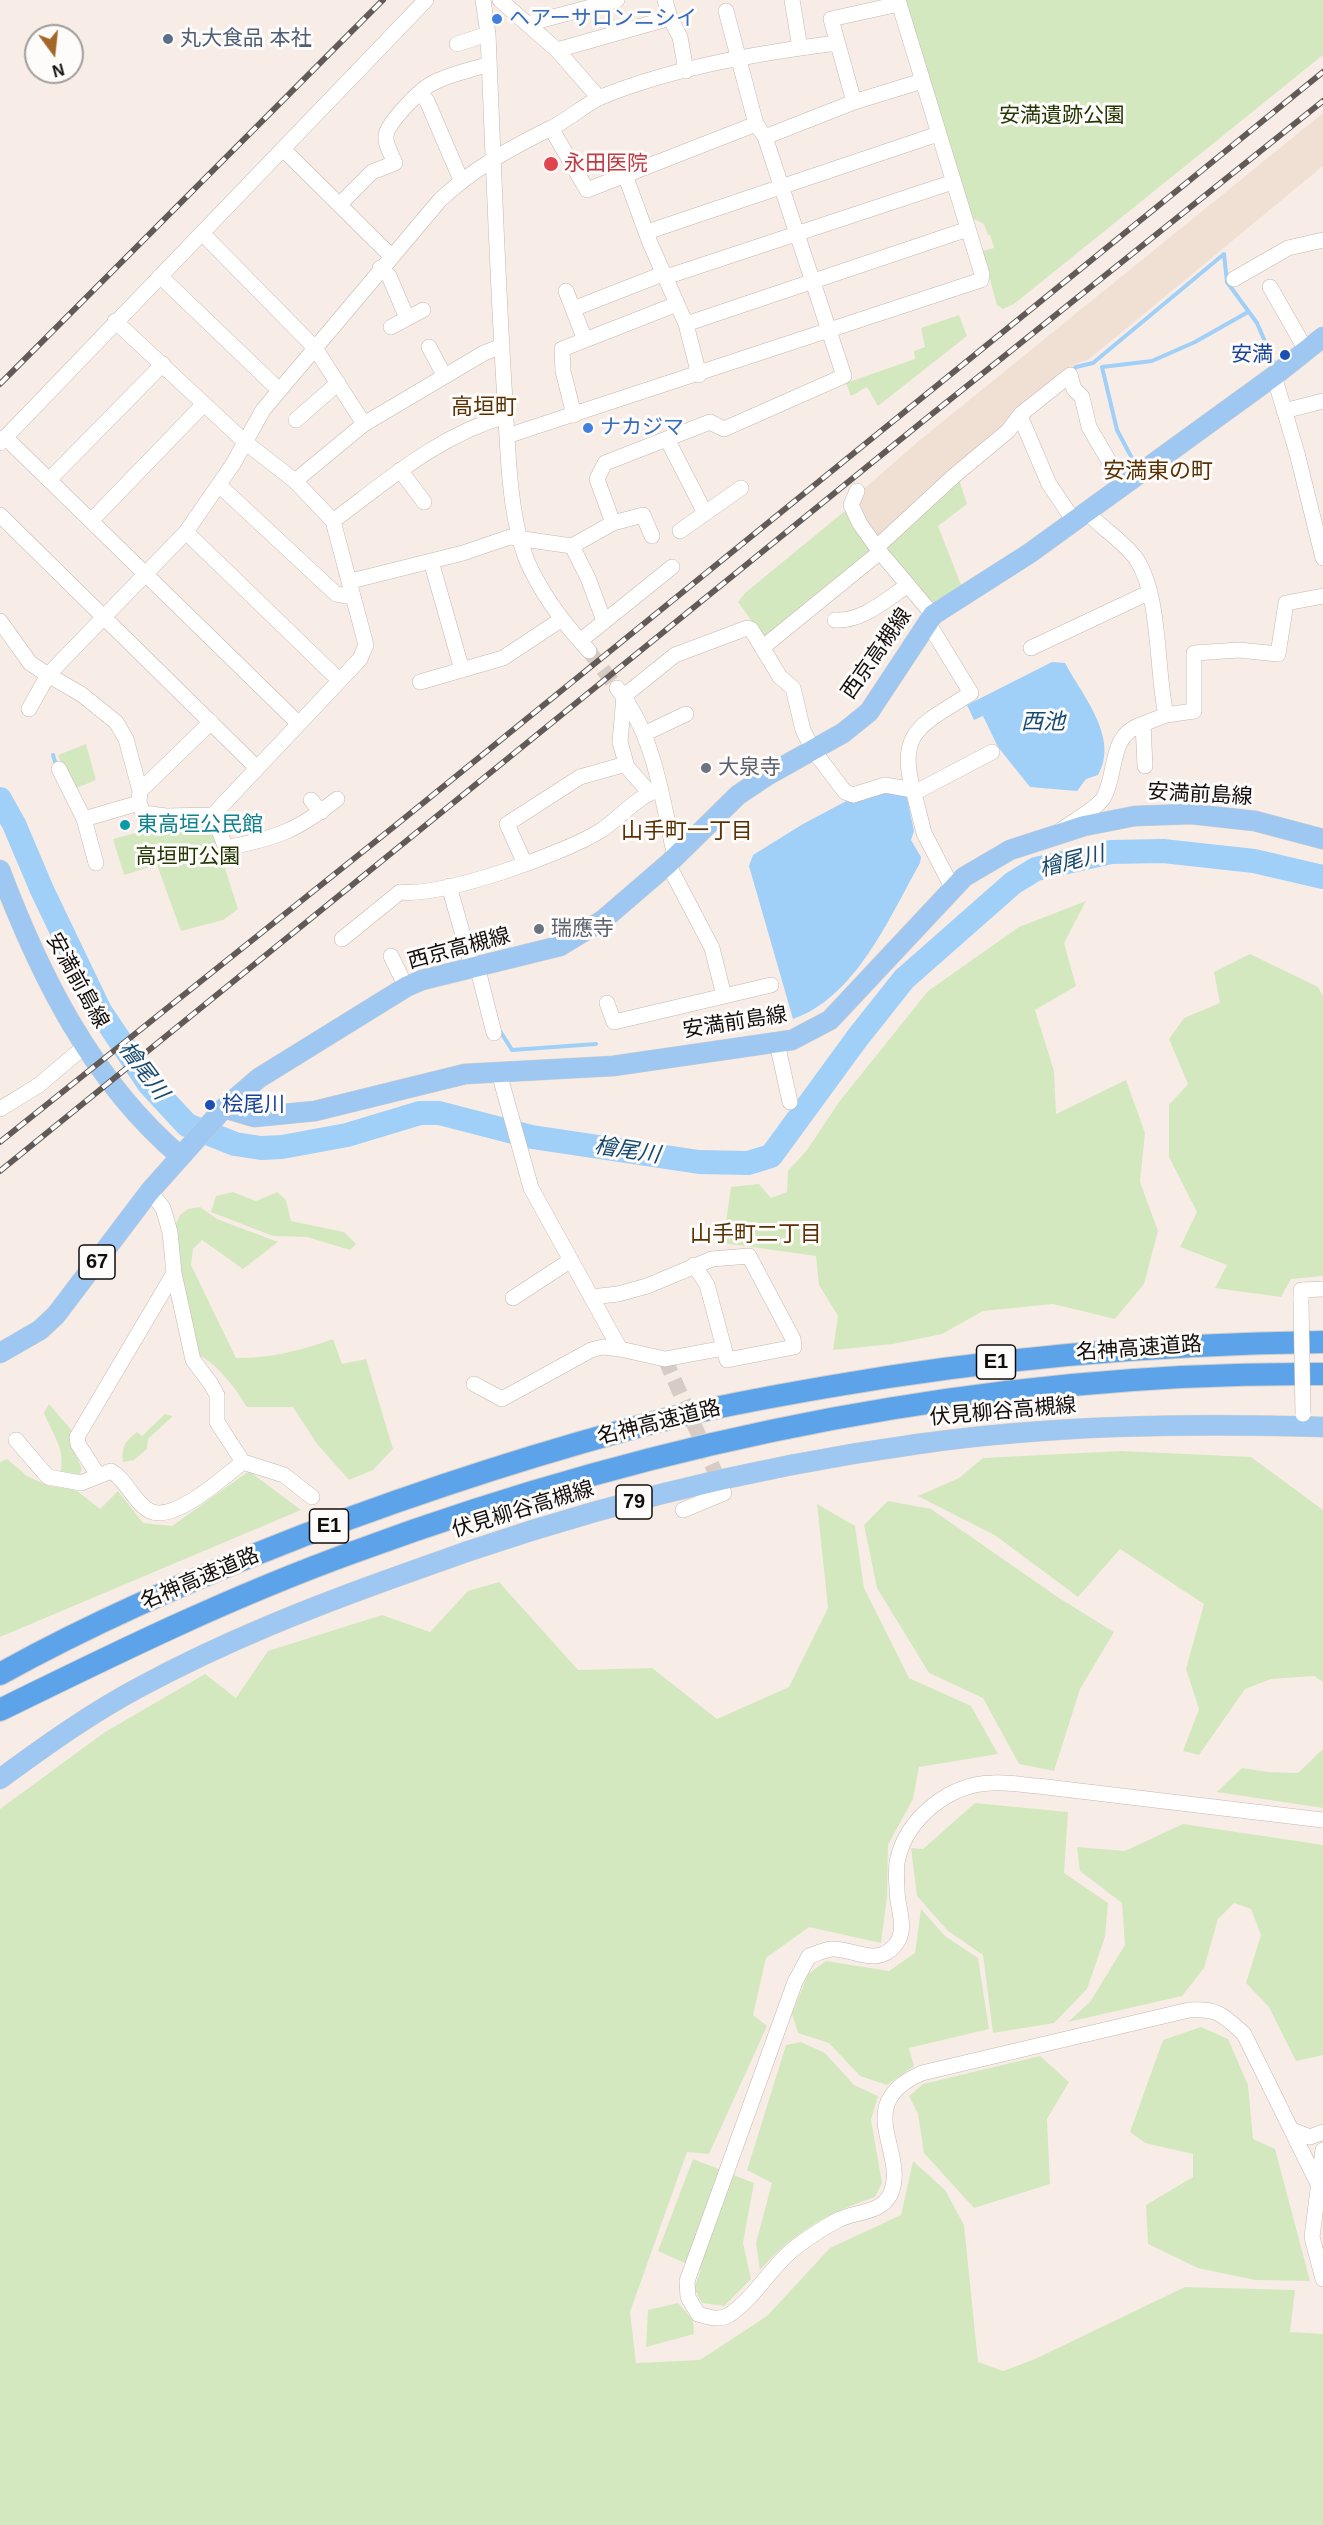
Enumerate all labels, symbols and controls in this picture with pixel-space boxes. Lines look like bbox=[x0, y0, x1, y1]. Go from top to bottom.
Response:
place label: ヘアーサロンニシイ bbox=[509, 6, 697, 32]
marker: ヘアーサロンニシイ bbox=[490, 12, 504, 26]
north arrow bbox=[24, 24, 84, 84]
place label: 丸大食品 本社 bbox=[180, 26, 312, 52]
marker: 丸大食品 本社 bbox=[161, 32, 175, 46]
text: N bbox=[50, 60, 66, 80]
park label: 安満遺跡公園 bbox=[999, 103, 1125, 129]
place label: 永田医院 bbox=[564, 151, 648, 177]
marker: 永田医院 bbox=[542, 155, 560, 173]
place label: 安満 bbox=[1231, 342, 1273, 368]
marker: 安満 bbox=[1278, 348, 1292, 362]
district label: 高垣町 bbox=[451, 395, 517, 421]
place label: ナカジマ bbox=[600, 415, 684, 441]
marker: ナカジマ bbox=[581, 421, 595, 435]
district label: 安満東の町 bbox=[1103, 459, 1213, 485]
street label: 西京高槻線 bbox=[837, 604, 917, 704]
water label: 西池 bbox=[1021, 710, 1065, 736]
place label: 大泉寺 bbox=[718, 755, 781, 781]
marker: 大泉寺 bbox=[699, 761, 713, 775]
street label: 安満前島線 bbox=[1147, 780, 1253, 810]
place label: 東高垣公民館 bbox=[137, 812, 263, 838]
marker: 東高垣公民館 bbox=[118, 818, 132, 832]
district label: 山手町一丁目 bbox=[621, 819, 753, 845]
water label: 檜尾川 bbox=[1037, 841, 1107, 883]
park label: 高垣町公園 bbox=[136, 844, 240, 870]
place label: 瑞應寺 bbox=[551, 916, 614, 942]
marker: 瑞應寺 bbox=[532, 922, 546, 936]
street label: 西京高槻線 bbox=[405, 923, 513, 975]
street label: 安満前島線 bbox=[41, 929, 113, 1033]
street label: 安満前島線 bbox=[681, 1002, 789, 1044]
water label: 檜尾川 bbox=[113, 1037, 173, 1105]
place label: 桧尾川 bbox=[222, 1092, 285, 1118]
marker: 桧尾川 bbox=[203, 1098, 217, 1112]
water label: 檜尾川 bbox=[592, 1133, 662, 1169]
district label: 山手町二丁目 bbox=[690, 1222, 822, 1248]
road number: 67 bbox=[79, 1245, 115, 1279]
street label: 名神高速道路 bbox=[1075, 1332, 1203, 1366]
road number: E1 bbox=[976, 1345, 1016, 1379]
street label: 伏見柳谷高槻線 bbox=[929, 1393, 1077, 1431]
street label: 名神高速道路 bbox=[595, 1396, 723, 1450]
street label: 伏見柳谷高槻線 bbox=[449, 1476, 597, 1544]
road number: 79 bbox=[616, 1485, 652, 1519]
road number: E1 bbox=[310, 1509, 348, 1543]
street label: 名神高速道路 bbox=[137, 1543, 263, 1615]

